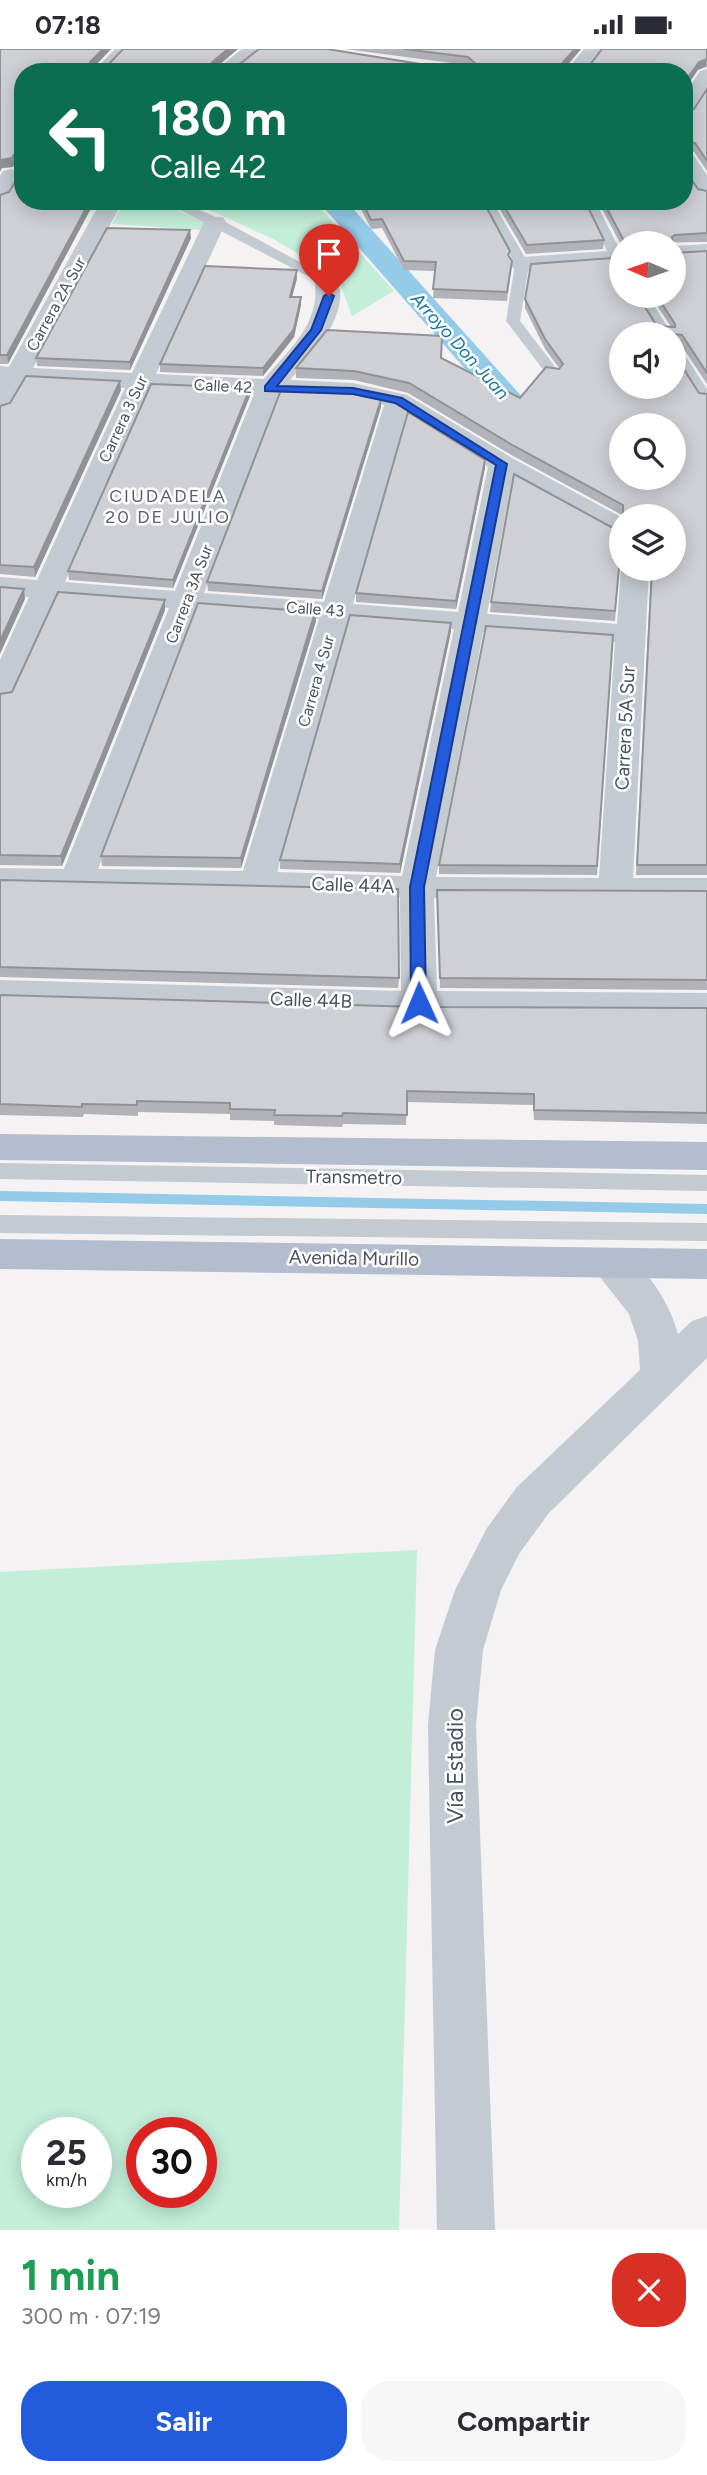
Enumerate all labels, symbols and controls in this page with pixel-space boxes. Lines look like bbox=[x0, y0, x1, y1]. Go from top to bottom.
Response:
text: 07:18 bbox=[35, 9, 101, 41]
text: 180 m bbox=[150, 88, 287, 147]
icon: left bbox=[35, 91, 126, 182]
text: Calle 42 bbox=[150, 148, 267, 186]
pin bbox=[299, 224, 359, 296]
north arrow bbox=[609, 231, 686, 308]
map controls bbox=[609, 231, 686, 581]
icon: arrive bbox=[310, 235, 348, 273]
street label: Carrera 2A Sur bbox=[22, 253, 90, 354]
water label: Arroyo Don Juan bbox=[406, 287, 514, 404]
button: sound bbox=[609, 322, 686, 399]
street label: Carrera 3 Sur bbox=[95, 372, 152, 465]
street label: Calle 42 bbox=[193, 375, 253, 397]
button: search bbox=[609, 413, 686, 490]
district label: CIUDADELA 20 DE JULIO bbox=[105, 485, 231, 528]
button: layers bbox=[609, 504, 686, 581]
street label: Carrera 3A Sur bbox=[161, 541, 217, 646]
street label: Calle 43 bbox=[285, 597, 345, 621]
street label: Carrera 4 Sur bbox=[294, 632, 338, 729]
street label: Carrera 5A Sur bbox=[610, 665, 640, 791]
street label: Calle 44A bbox=[311, 872, 395, 898]
position arrow bbox=[382, 966, 456, 1040]
street label: Calle 44B bbox=[270, 987, 352, 1013]
street label: Transmetro bbox=[306, 1165, 402, 1189]
street label: Avenida Murillo bbox=[289, 1245, 419, 1271]
street label: Vía Estadio bbox=[441, 1708, 469, 1824]
speed limit sign: 30 bbox=[126, 2117, 217, 2208]
text: 25 bbox=[46, 2132, 87, 2174]
text: km/h bbox=[46, 2169, 87, 2191]
text: 1 min bbox=[21, 2250, 120, 2301]
button: close bbox=[612, 2253, 686, 2327]
text: 300 m · 07:19 bbox=[21, 2302, 161, 2330]
button: Salir bbox=[21, 2381, 347, 2461]
button: Compartir bbox=[361, 2381, 686, 2461]

